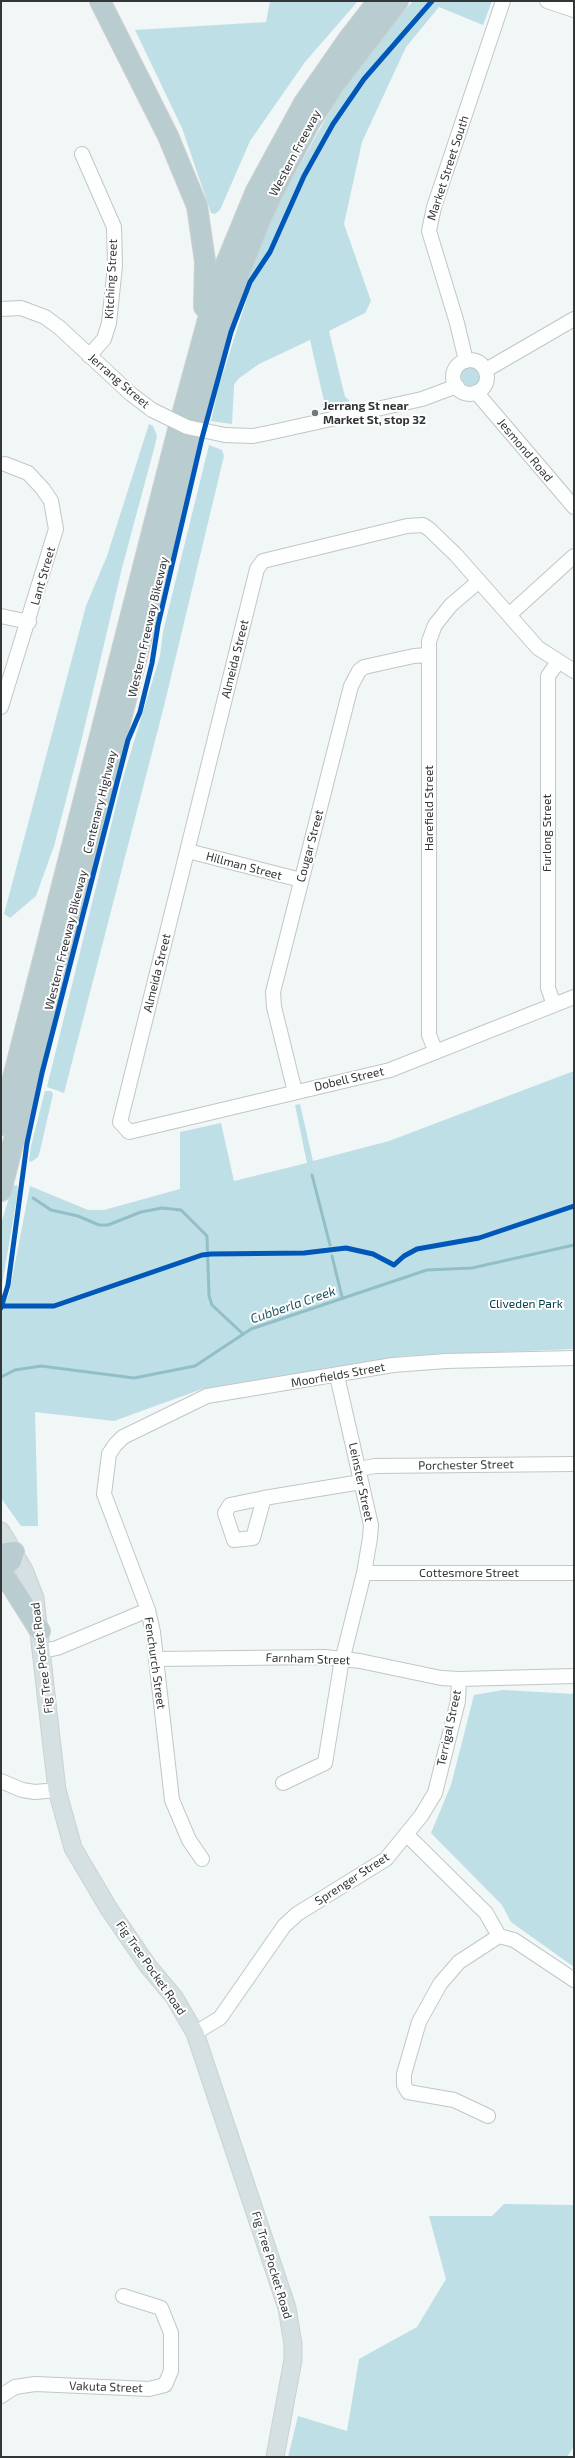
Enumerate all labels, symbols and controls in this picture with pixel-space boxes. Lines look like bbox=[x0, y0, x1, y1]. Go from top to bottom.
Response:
street label: Western Freeway bbox=[266, 107, 324, 199]
street label: Market Street South bbox=[424, 114, 472, 222]
street label: Kitching Street bbox=[102, 239, 120, 319]
street label: Jerrang Street bbox=[85, 350, 153, 412]
place label: Jerrang St near Market St, stop 32 bbox=[323, 399, 426, 427]
marker: Jerrang St near Market St, stop 32 bbox=[310, 408, 320, 418]
street label: Jesmond Road bbox=[494, 415, 556, 485]
street label: Lant Street bbox=[28, 545, 58, 607]
street label: Western Freeway Bikeway bbox=[125, 555, 171, 699]
street label: Almeida Street bbox=[218, 618, 252, 700]
street label: Centenary Highway bbox=[80, 749, 120, 855]
street label: Harefield Street bbox=[422, 765, 436, 851]
street label: Furlong Street bbox=[540, 794, 554, 872]
street label: Cougar Street bbox=[293, 808, 327, 884]
street label: Hillman Street bbox=[204, 849, 284, 883]
street label: Western Freeway Bikeway bbox=[42, 868, 90, 1012]
street label: Almeida Street bbox=[140, 932, 174, 1014]
street label: Dobell Street bbox=[313, 1064, 385, 1094]
water label: Cubberla Creek bbox=[248, 1283, 338, 1327]
park label: Cliveden Park bbox=[489, 1297, 563, 1311]
street label: Moorfields Street bbox=[290, 1360, 386, 1390]
street label: Leinster Street bbox=[346, 1441, 376, 1523]
street label: Porchester Street bbox=[418, 1457, 514, 1473]
street label: Cottesmore Street bbox=[419, 1566, 519, 1580]
street label: Fig Tree Pocket Road bbox=[28, 1602, 56, 1714]
street label: Fenchurch Street bbox=[141, 1616, 169, 1710]
street label: Farnham Street bbox=[265, 1650, 351, 1668]
street label: Terrigal Street bbox=[434, 1689, 464, 1767]
street label: Sprenger Street bbox=[312, 1850, 392, 1908]
street label: Fig Tree Pocket Road bbox=[113, 1918, 189, 2018]
street label: Fig Tree Pocket Road bbox=[249, 2209, 295, 2321]
street label: Vakuta Street bbox=[69, 2379, 143, 2395]

